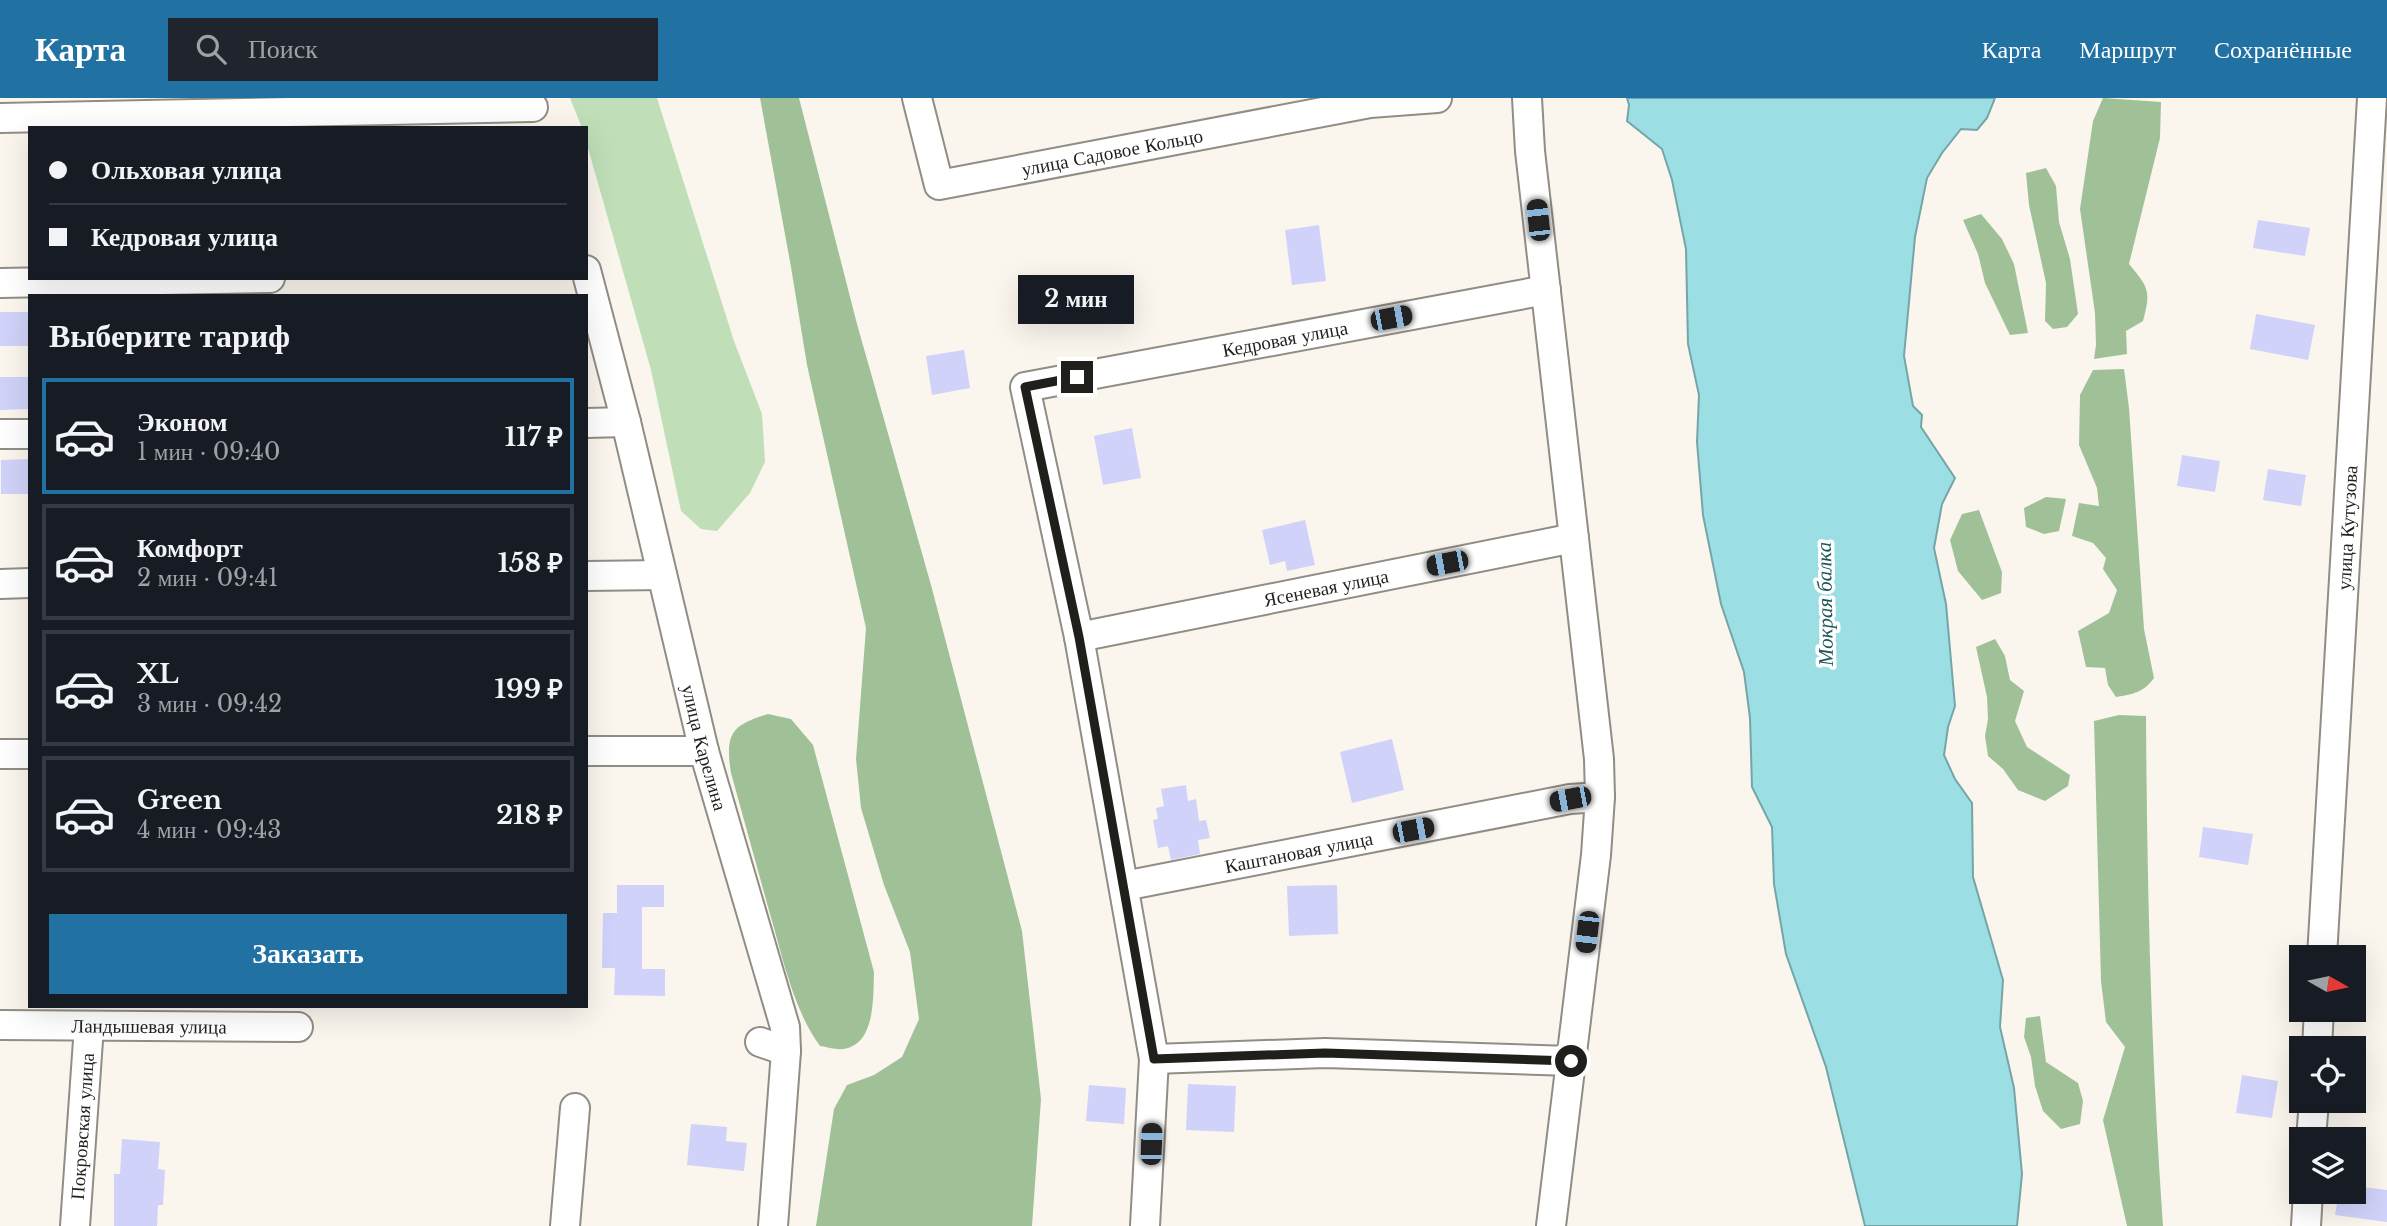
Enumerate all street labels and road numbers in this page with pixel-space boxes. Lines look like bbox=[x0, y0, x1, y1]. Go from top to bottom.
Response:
street label: улица Садовое Кольцо bbox=[1020, 124, 1205, 181]
street label: Кедровая улица bbox=[1220, 316, 1350, 362]
street label: улица Кутузова bbox=[2332, 464, 2362, 591]
street label: Ясеневая улица bbox=[1262, 564, 1391, 611]
street label: улица Карелина bbox=[677, 682, 732, 814]
street label: Каштановая улица bbox=[1223, 826, 1375, 878]
street label: Ландышевая улица bbox=[71, 1014, 227, 1038]
street label: Покровская улица bbox=[65, 1051, 99, 1201]

